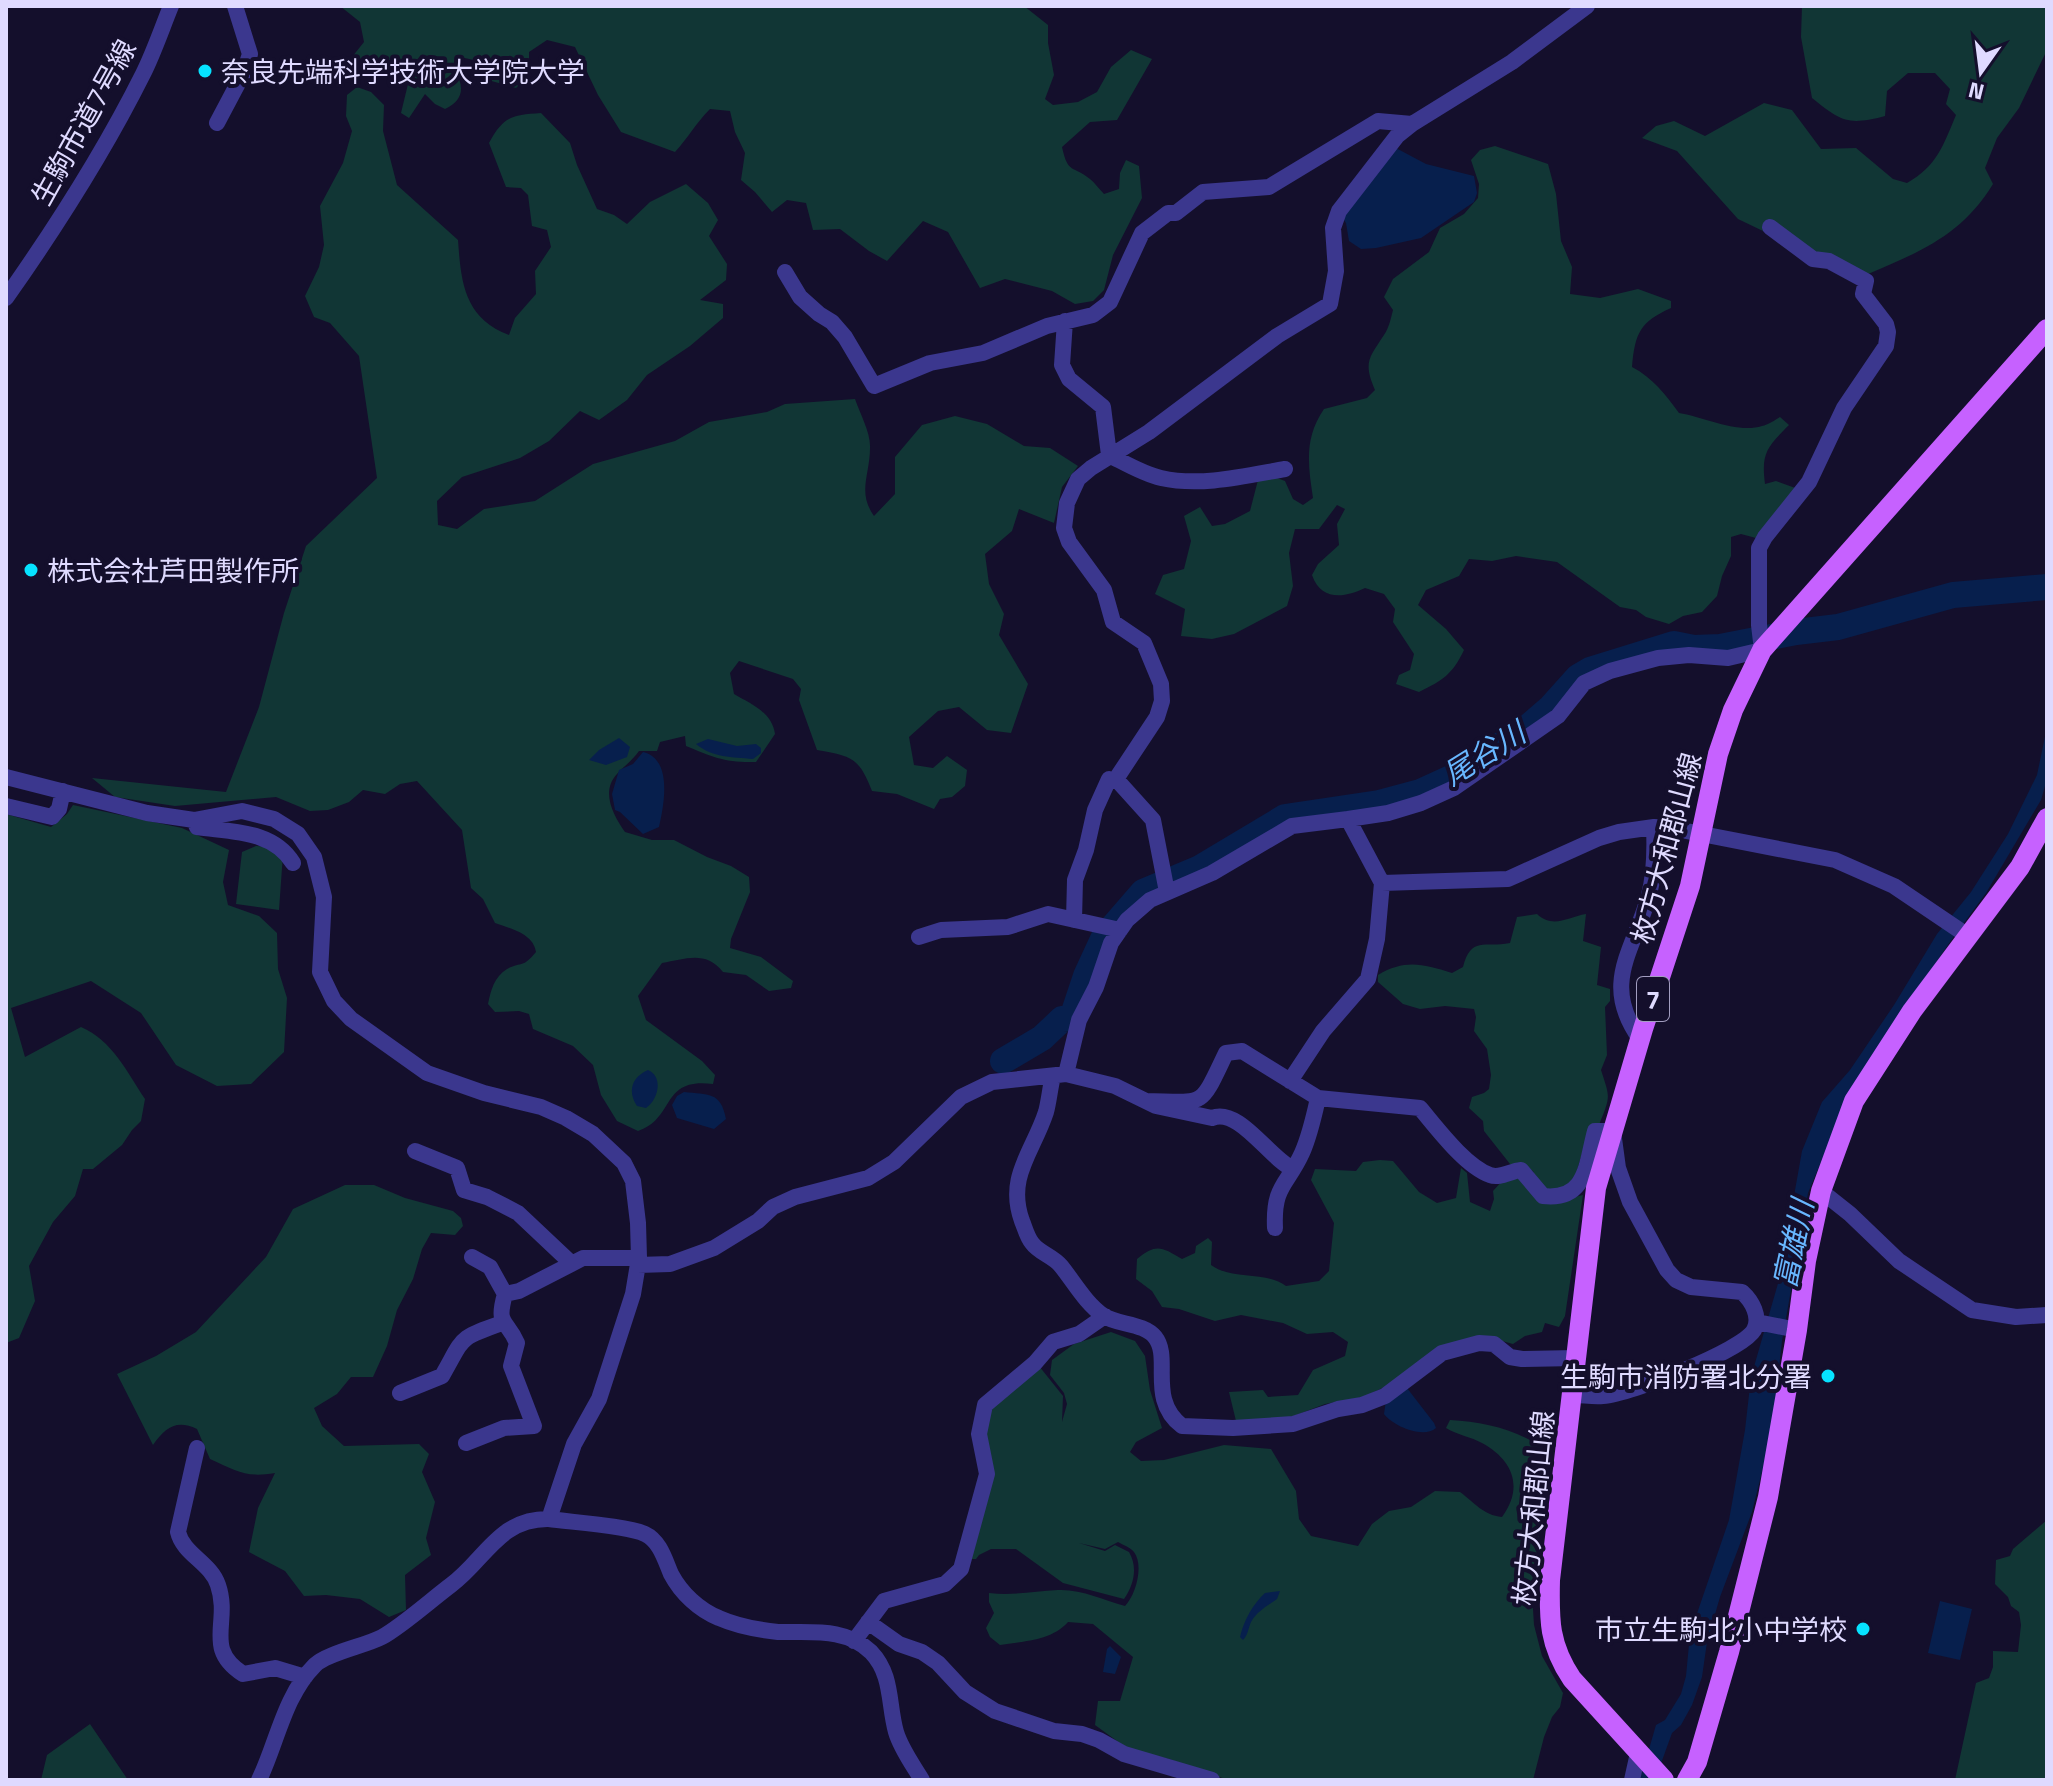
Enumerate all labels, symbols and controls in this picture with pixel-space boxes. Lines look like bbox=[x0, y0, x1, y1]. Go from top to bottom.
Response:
street label: 生駒市道7号線 bbox=[20, 31, 146, 213]
north arrow bbox=[1941, 32, 2021, 112]
place label: 奈良先端科学技術大学院大学 bbox=[221, 50, 585, 93]
marker: 奈良先端科学技術大学院大学 bbox=[196, 62, 214, 80]
text: N bbox=[1965, 73, 1988, 110]
place label: 株式会社芦田製作所 bbox=[47, 549, 299, 592]
marker: 株式会社芦田製作所 bbox=[22, 561, 40, 579]
water label: 尾谷川 bbox=[1434, 708, 1537, 796]
street label: 枚方大和郡山線 bbox=[1620, 748, 1712, 948]
road number: 7 bbox=[1637, 977, 1669, 1021]
water label: 富雄川 bbox=[1761, 1192, 1825, 1293]
place label: 生駒市消防署北分署 bbox=[1560, 1355, 1812, 1398]
marker: 生駒市消防署北分署 bbox=[1819, 1367, 1837, 1385]
street label: 枚方大和郡山線 bbox=[1501, 1408, 1565, 1608]
place label: 市立生駒北小中学校 bbox=[1595, 1608, 1847, 1651]
marker: 市立生駒北小中学校 bbox=[1854, 1620, 1872, 1638]

